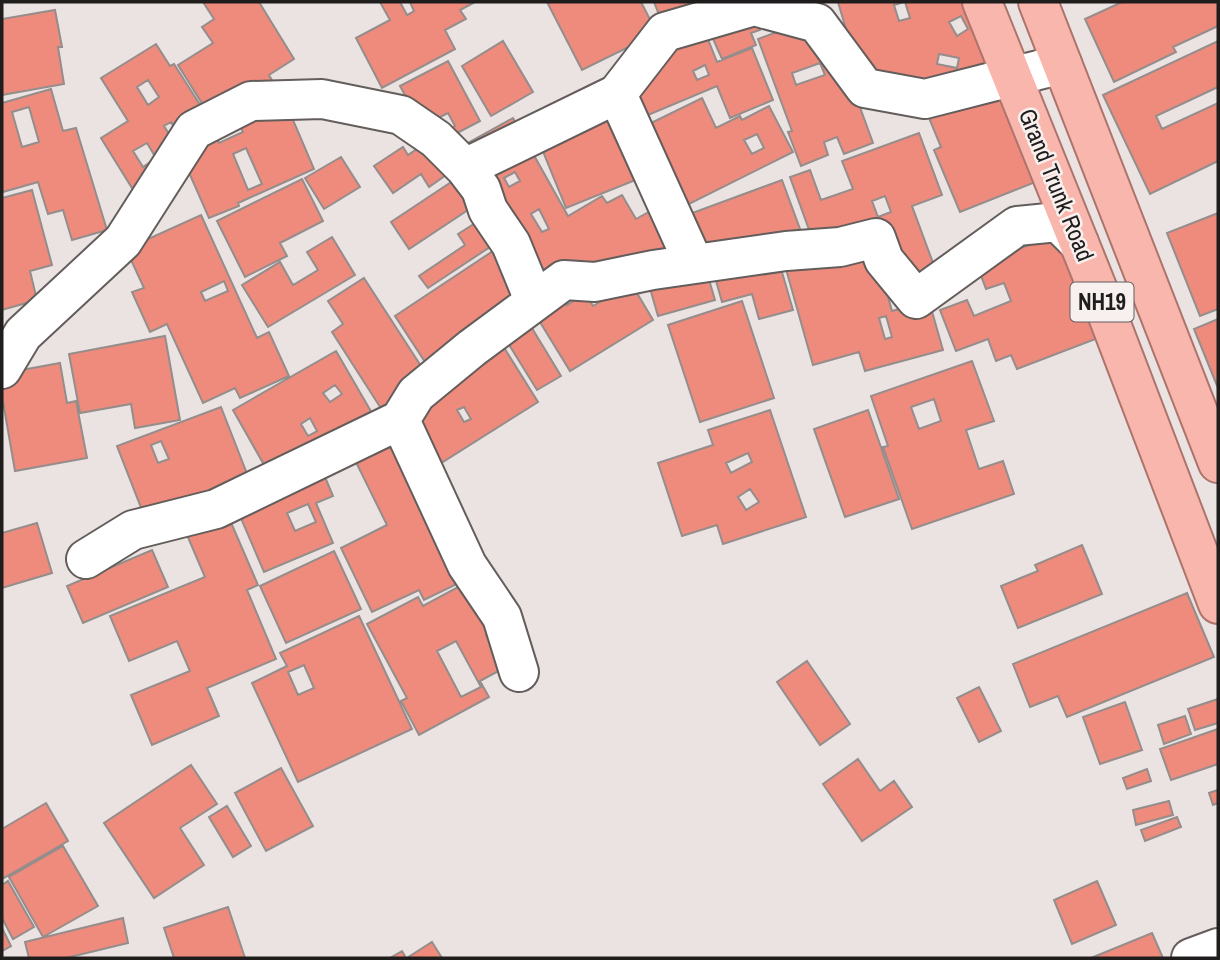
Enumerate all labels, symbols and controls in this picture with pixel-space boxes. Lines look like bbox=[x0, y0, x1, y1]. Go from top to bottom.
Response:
street label: Grand Trunk Road bbox=[1012, 104, 1102, 266]
road number: NH19 bbox=[1070, 282, 1134, 322]

